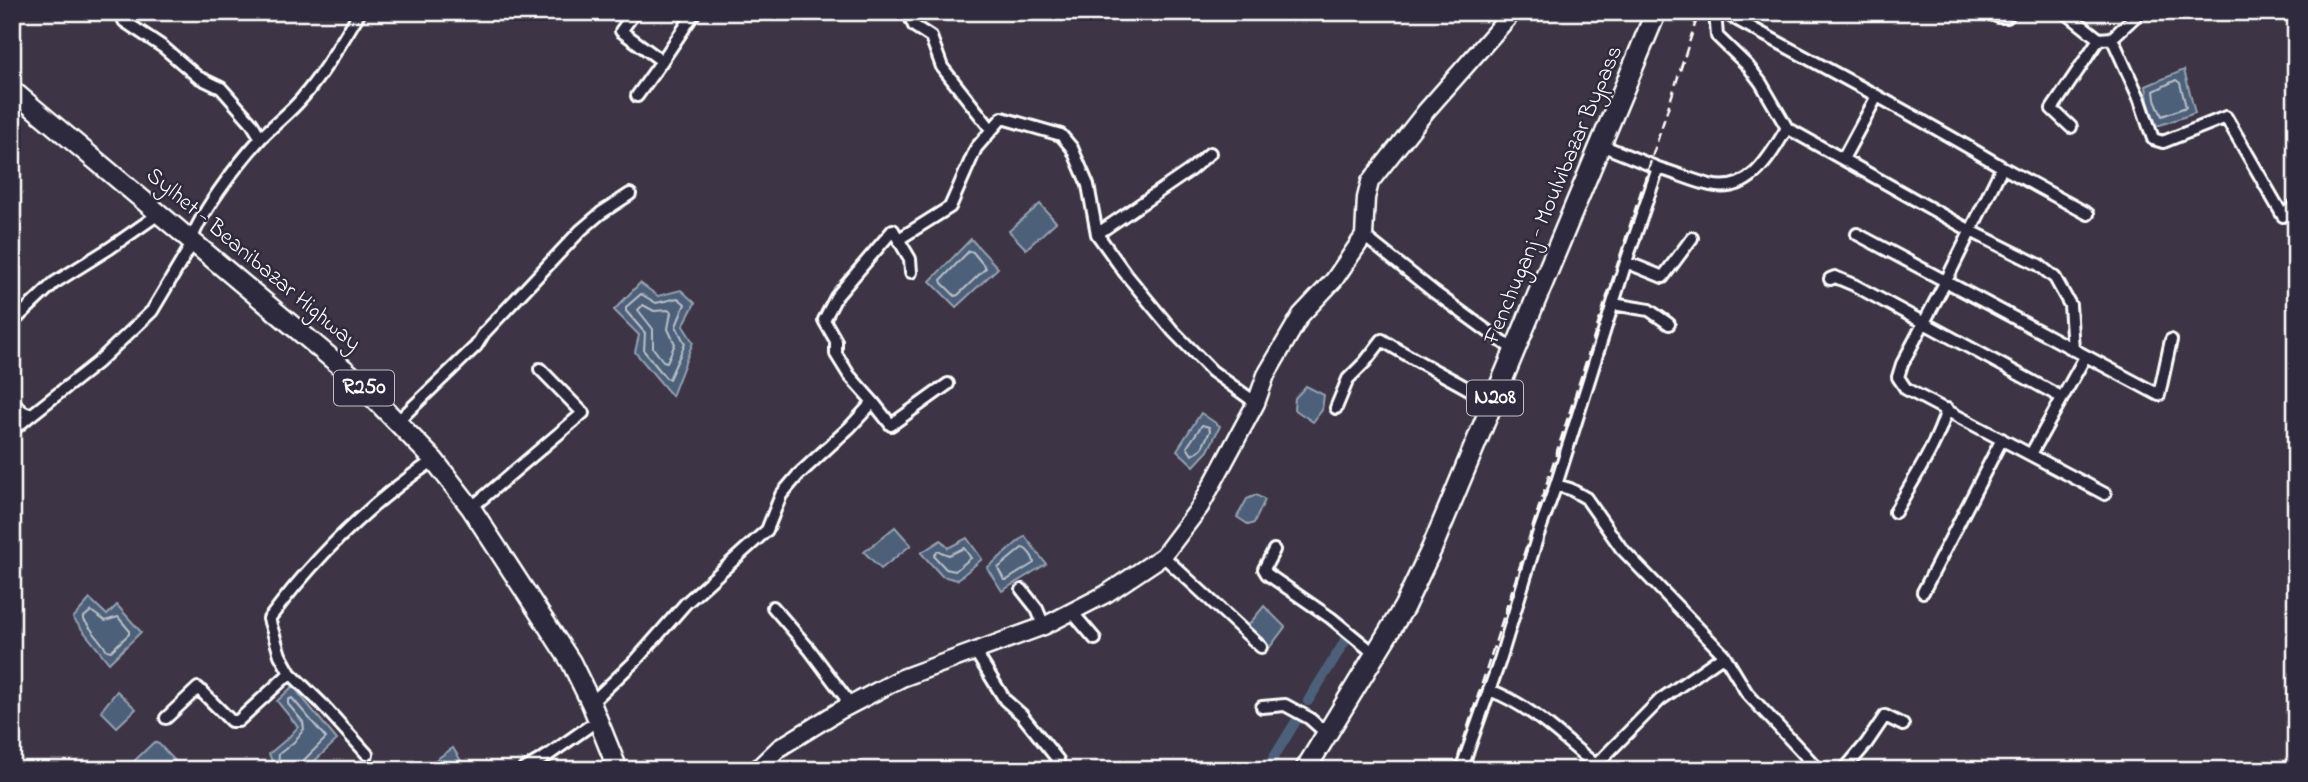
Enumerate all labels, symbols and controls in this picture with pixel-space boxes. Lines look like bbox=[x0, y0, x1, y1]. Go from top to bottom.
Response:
street label: Fenchuganj - Moulvibazar Bypass bbox=[1476, 41, 1634, 351]
street label: Sylhet - Beanibazar Highway bbox=[137, 160, 368, 362]
road number: R250 bbox=[334, 370, 394, 406]
road number: N208 bbox=[1467, 380, 1523, 416]

